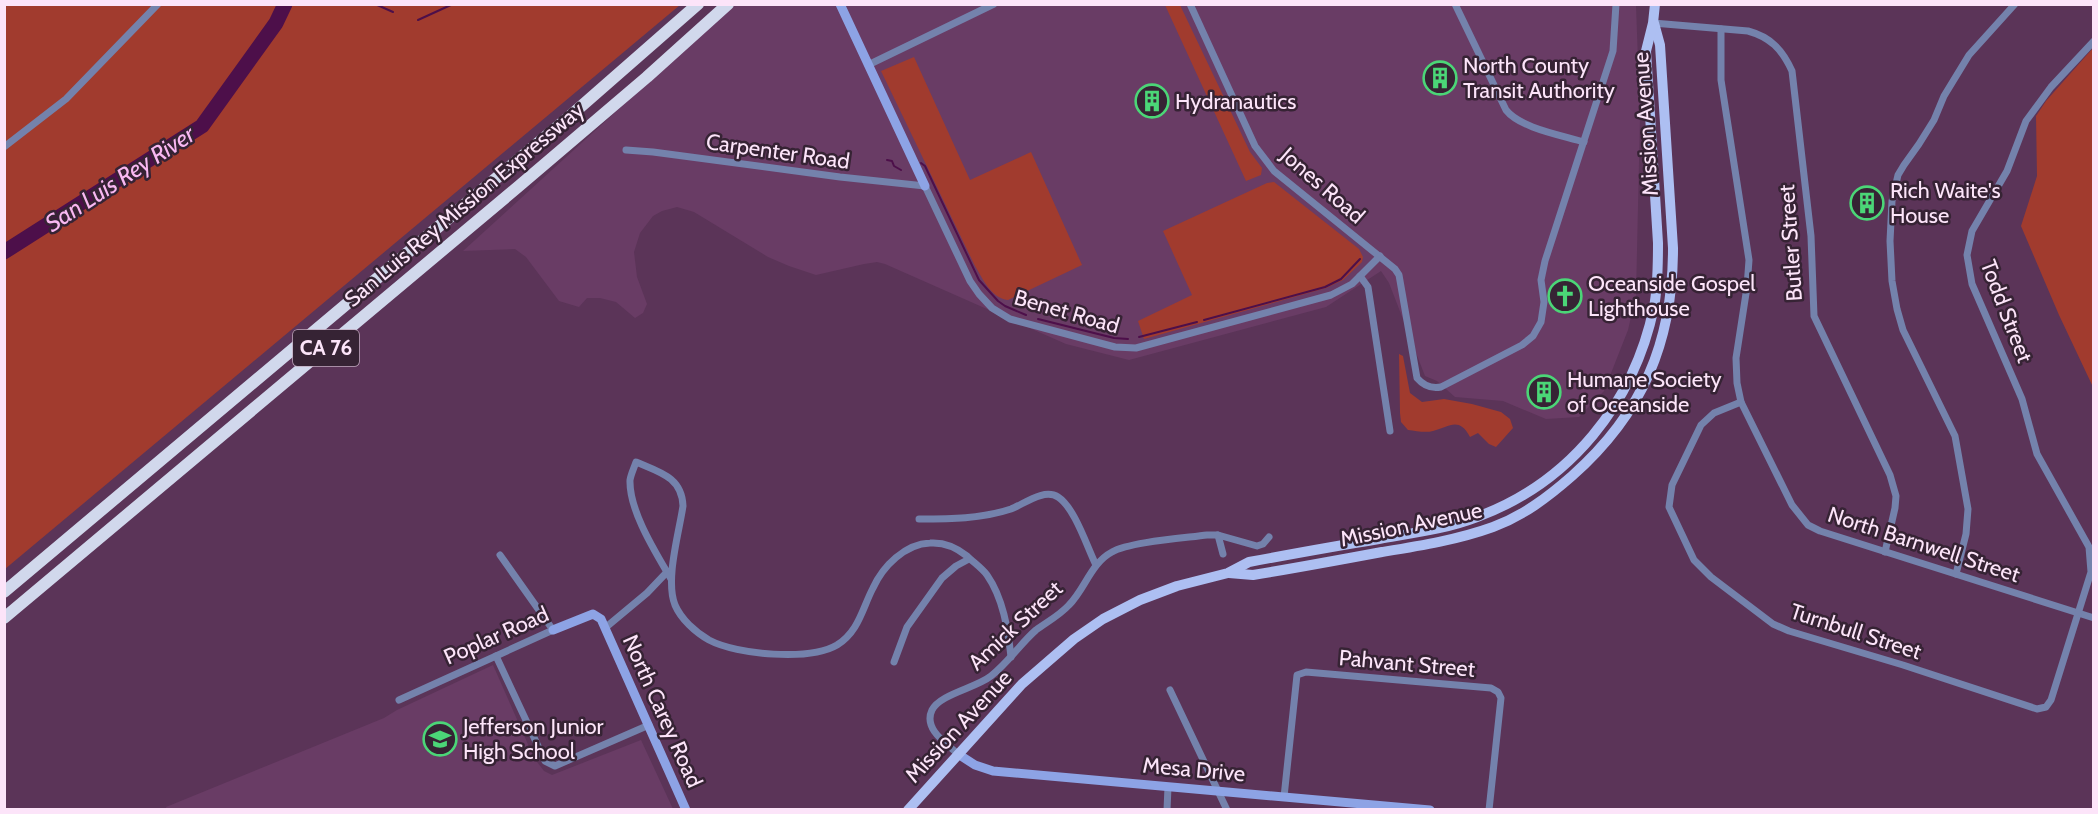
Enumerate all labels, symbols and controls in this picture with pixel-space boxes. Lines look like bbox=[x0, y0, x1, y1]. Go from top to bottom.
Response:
street label: Mission Avenue bbox=[1627, 51, 1664, 197]
place label: North County Transit Authority bbox=[1463, 52, 1615, 104]
building icon: North County Transit Authority bbox=[1422, 60, 1458, 96]
building icon: Hydranautics bbox=[1134, 83, 1170, 119]
place label: Hydranautics bbox=[1175, 88, 1296, 115]
street label: San Luis Rey Mission Expressway bbox=[339, 96, 590, 313]
water label: San Luis Rey River bbox=[39, 119, 201, 238]
street label: Carpenter Road bbox=[704, 128, 852, 175]
street label: Jones Road bbox=[1274, 141, 1370, 229]
place label: Rich Waite's House bbox=[1890, 177, 2001, 229]
street label: Butler Street bbox=[1773, 183, 1808, 302]
building icon: Rich Waite's House bbox=[1849, 185, 1885, 221]
street label: Todd Street bbox=[1975, 256, 2039, 367]
place label: Oceanside Gospel Lighthouse bbox=[1588, 270, 1756, 322]
church icon: Oceanside Gospel Lighthouse bbox=[1547, 278, 1583, 314]
street label: Benet Road bbox=[1011, 284, 1123, 339]
road number: CA 76 bbox=[293, 330, 359, 366]
place label: Humane Society of Oceanside bbox=[1567, 366, 1722, 418]
building icon: Humane Society of Oceanside bbox=[1526, 374, 1562, 410]
street label: Mission Avenue bbox=[1338, 496, 1484, 553]
street label: North Barnwell Street bbox=[1824, 501, 2024, 588]
street label: Amick Street bbox=[963, 575, 1068, 676]
street label: Turnbull Street bbox=[1787, 598, 1925, 666]
street label: Poplar Road bbox=[440, 600, 553, 671]
street label: North Carey Road bbox=[617, 631, 708, 792]
street label: Pahvant Street bbox=[1338, 644, 1477, 683]
street label: Mission Avenue bbox=[899, 664, 1017, 788]
place label: Jefferson Junior High School bbox=[462, 713, 604, 765]
school or university icon: Jefferson Junior High School bbox=[422, 721, 458, 757]
street label: Mesa Drive bbox=[1142, 752, 1246, 787]

